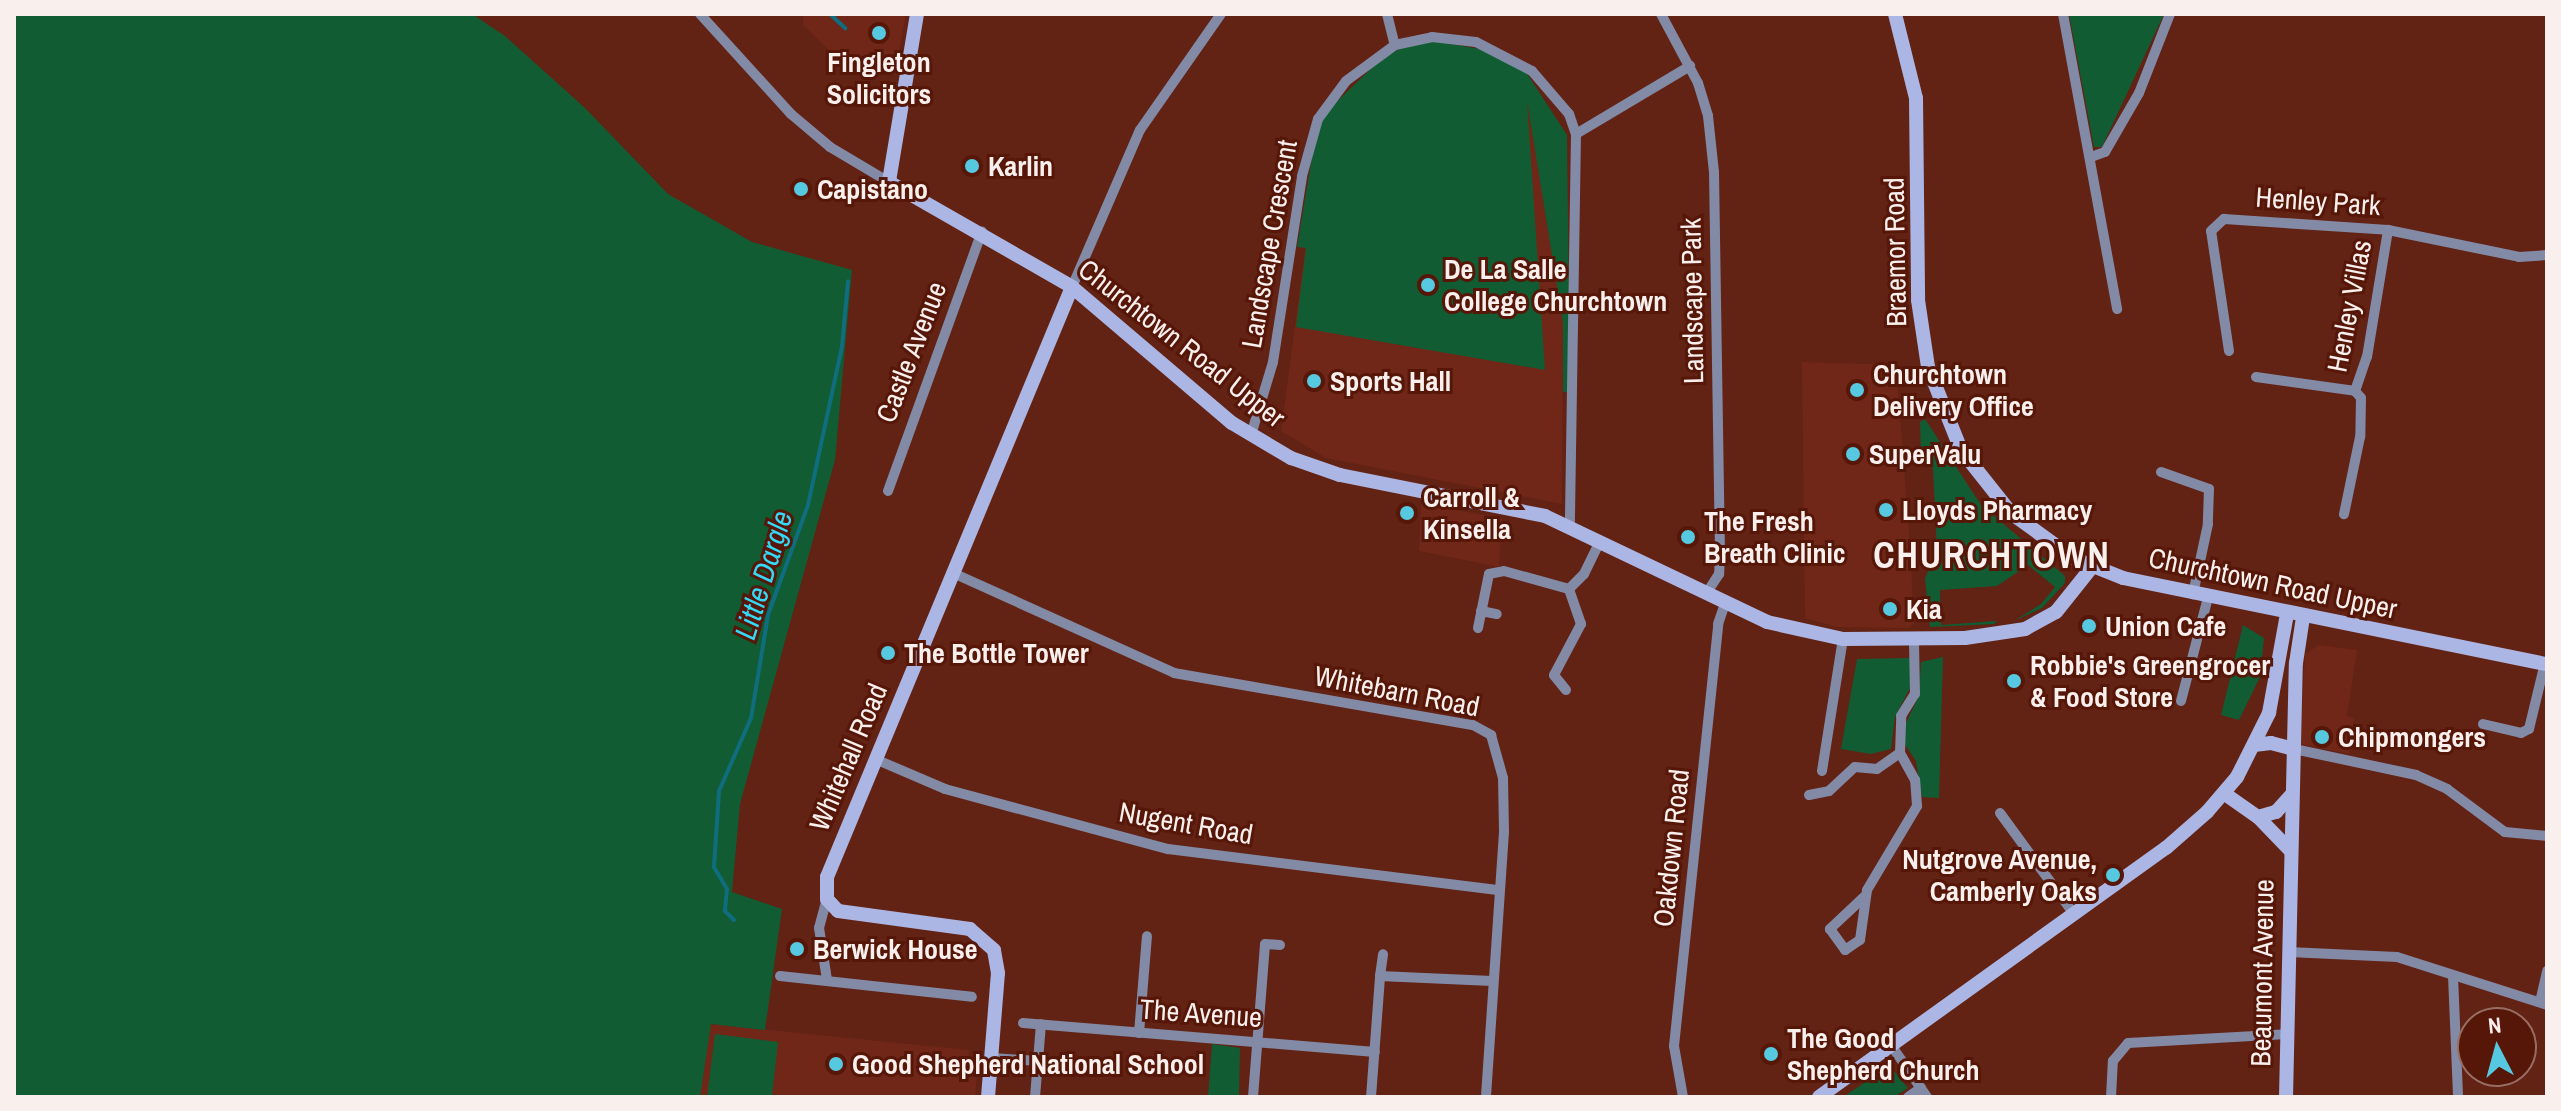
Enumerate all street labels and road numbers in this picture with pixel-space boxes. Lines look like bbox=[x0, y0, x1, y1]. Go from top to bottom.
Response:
street label: Landscape Crescent bbox=[1234, 137, 1304, 351]
street label: Braemor Road bbox=[1877, 177, 1913, 327]
street label: Henley Park bbox=[2254, 180, 2382, 222]
street label: Landscape Park bbox=[1674, 218, 1710, 384]
street label: Henley Villas bbox=[2320, 237, 2378, 375]
street label: Churchtown Road Upper bbox=[1072, 252, 1292, 434]
street label: Castle Avenue bbox=[869, 276, 953, 428]
street label: Churchtown Road Upper bbox=[2146, 540, 2400, 626]
street label: Whitebarn Road bbox=[1312, 659, 1482, 723]
street label: Whitehall Road bbox=[802, 678, 894, 836]
street label: Oakdown Road bbox=[1646, 768, 1696, 928]
street label: Nugent Road bbox=[1116, 795, 1256, 851]
street label: Beaumont Avenue bbox=[2244, 878, 2280, 1068]
street label: The Avenue bbox=[1138, 992, 1264, 1034]

